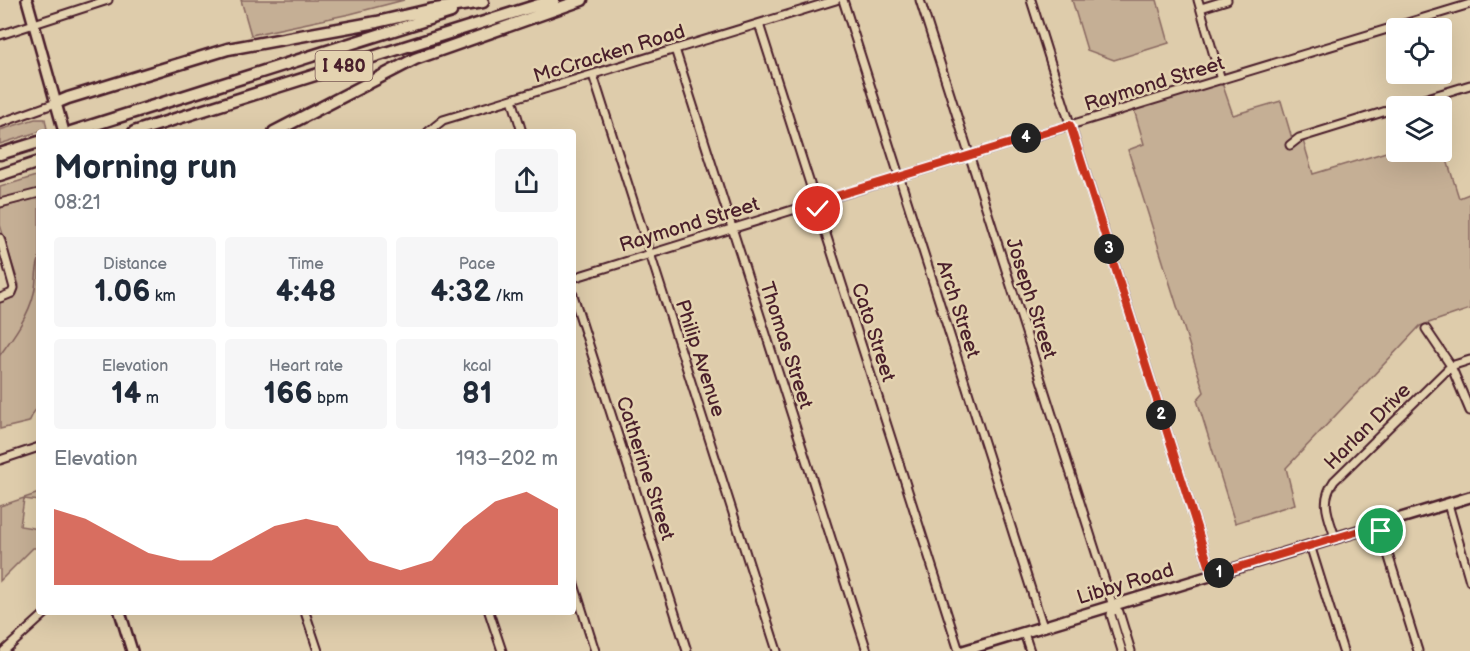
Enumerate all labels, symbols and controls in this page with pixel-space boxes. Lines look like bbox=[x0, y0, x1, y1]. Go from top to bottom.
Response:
map controls bbox=[1386, 18, 1452, 162]
button: locate bbox=[1386, 18, 1452, 84]
street label: McCracken Road bbox=[531, 19, 688, 88]
road number: I 480 bbox=[316, 51, 372, 81]
street label: Raymond Street bbox=[1081, 51, 1227, 117]
button: layers bbox=[1386, 96, 1452, 162]
pin: 4 bbox=[1011, 123, 1041, 153]
text: 4 bbox=[1021, 128, 1031, 147]
text: Morning run bbox=[54, 148, 237, 188]
button: share bbox=[495, 149, 558, 212]
pin bbox=[792, 183, 843, 234]
text: 08:21 bbox=[54, 191, 101, 215]
street label: Raymond Street bbox=[616, 192, 762, 258]
icon: check bbox=[801, 192, 834, 225]
pin: 3 bbox=[1094, 234, 1124, 264]
street label: Joseph Street bbox=[1000, 235, 1062, 362]
text: 3 bbox=[1104, 239, 1114, 258]
text: Distance bbox=[103, 255, 167, 274]
text: Time bbox=[288, 255, 324, 274]
text: Pace bbox=[459, 255, 495, 274]
street label: Arch Street bbox=[931, 258, 985, 361]
text: 1.06 bbox=[94, 274, 150, 310]
text: 4:48 bbox=[276, 274, 336, 310]
text: 4:32 bbox=[431, 274, 491, 310]
street label: Thomas Street bbox=[754, 279, 818, 412]
street label: Cato Street bbox=[846, 280, 900, 385]
text: km bbox=[150, 287, 176, 306]
text: /km bbox=[491, 287, 524, 306]
street label: Philip Avenue bbox=[670, 297, 730, 420]
text: Elevation bbox=[102, 357, 168, 376]
text: Heart rate bbox=[269, 357, 343, 376]
text: kcal bbox=[463, 357, 491, 376]
text: 14 bbox=[111, 376, 141, 412]
text: 166 bbox=[264, 376, 313, 412]
text: 81 bbox=[462, 376, 492, 412]
street label: Harlan Drive bbox=[1319, 378, 1416, 475]
text: m bbox=[141, 389, 159, 408]
text: bpm bbox=[313, 389, 348, 408]
street label: Catherine Street bbox=[611, 393, 680, 543]
pin: 2 bbox=[1146, 400, 1176, 430]
text: 2 bbox=[1156, 405, 1166, 424]
text: Elevation bbox=[54, 447, 137, 471]
text: 193–202 m bbox=[456, 447, 558, 471]
pin bbox=[1355, 505, 1406, 556]
icon: arrive bbox=[1364, 514, 1397, 547]
street label: Libby Road bbox=[1074, 558, 1177, 610]
pin: 1 bbox=[1204, 558, 1234, 588]
text: 1 bbox=[1216, 563, 1222, 582]

